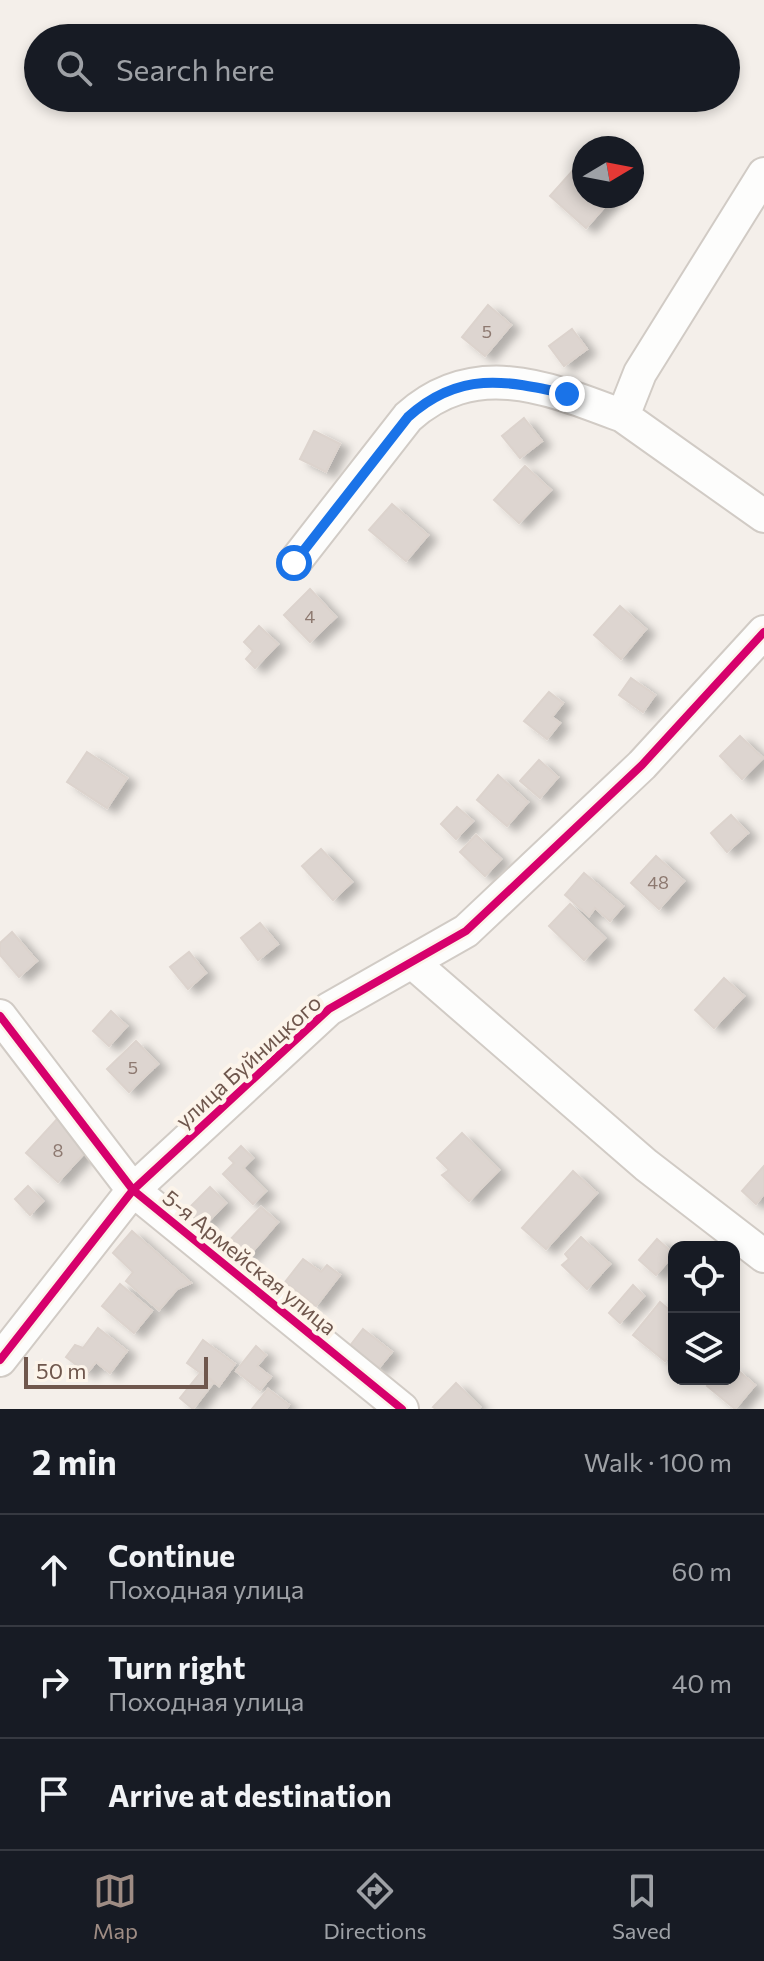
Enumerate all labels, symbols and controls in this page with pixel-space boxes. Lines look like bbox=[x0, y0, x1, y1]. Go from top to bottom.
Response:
search box bbox=[24, 24, 740, 112]
icon: search bbox=[52, 46, 96, 90]
text: Search here bbox=[116, 50, 275, 87]
north arrow bbox=[572, 136, 644, 208]
house number: 5 bbox=[482, 320, 492, 342]
route end bbox=[549, 376, 585, 412]
route start bbox=[276, 545, 312, 581]
house number: 4 bbox=[305, 605, 316, 627]
house number: 48 bbox=[647, 871, 669, 893]
street label: улица Буйницкого bbox=[170, 989, 326, 1133]
house number: 5 bbox=[128, 1056, 138, 1078]
house number: 8 bbox=[53, 1139, 64, 1161]
street label: 5-я Армейская улица bbox=[158, 1184, 342, 1340]
map controls bbox=[668, 1241, 740, 1385]
button: locate bbox=[668, 1241, 740, 1313]
button: layers bbox=[668, 1313, 740, 1385]
scale bar bbox=[24, 1353, 208, 1389]
text: 50 m bbox=[36, 1357, 86, 1384]
text: 2 min bbox=[32, 1440, 117, 1482]
text: Walk · 100 m bbox=[584, 1446, 732, 1477]
text: Continue bbox=[108, 1536, 235, 1573]
icon: ahead bbox=[32, 1548, 76, 1592]
text: 60 m bbox=[672, 1555, 732, 1586]
text: Походная улица bbox=[108, 1573, 304, 1604]
text: Turn right bbox=[108, 1648, 245, 1685]
icon: right bbox=[32, 1660, 76, 1704]
text: 40 m bbox=[672, 1667, 732, 1698]
text: Походная улица bbox=[108, 1685, 304, 1716]
icon: arrive bbox=[32, 1772, 76, 1816]
text: Arrive at destination bbox=[108, 1776, 392, 1813]
tab: Map bbox=[93, 1869, 138, 1944]
tab: Directions bbox=[323, 1869, 427, 1944]
tab: Saved bbox=[612, 1869, 671, 1944]

